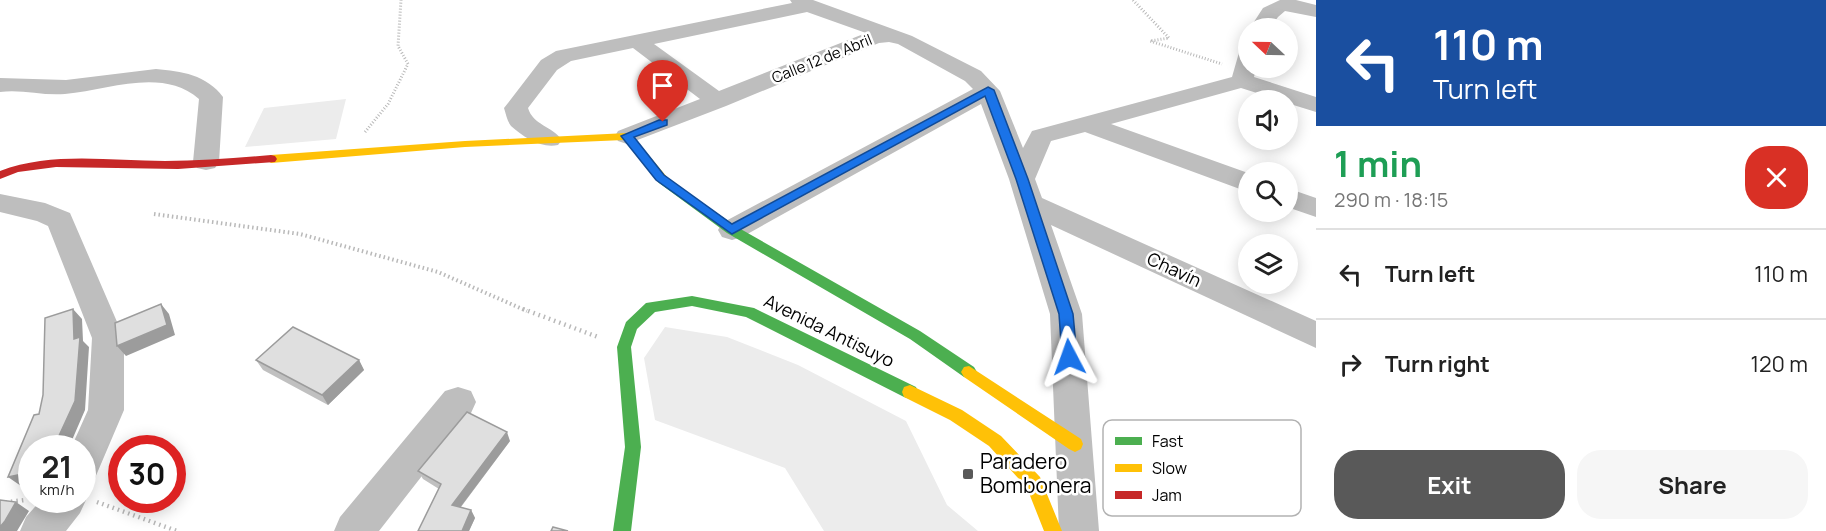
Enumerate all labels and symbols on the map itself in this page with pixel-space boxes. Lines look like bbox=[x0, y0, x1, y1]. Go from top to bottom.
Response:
north arrow bbox=[1238, 18, 1298, 78]
street label: Calle 12 de Abril bbox=[768, 29, 875, 88]
pin bbox=[637, 60, 688, 122]
street label: Chavín bbox=[1143, 246, 1205, 292]
street label: Avenida Antisuyo bbox=[760, 288, 899, 372]
position arrow bbox=[1037, 325, 1101, 389]
legend bbox=[1103, 420, 1301, 516]
text: Fast bbox=[1152, 430, 1183, 452]
speed limit sign: 30 bbox=[108, 435, 186, 513]
place label: Paradero Bombonera bbox=[980, 447, 1091, 499]
text: Slow bbox=[1152, 457, 1187, 479]
marker: Paradero Bombonera bbox=[961, 467, 975, 481]
text: Jam bbox=[1152, 484, 1182, 506]

